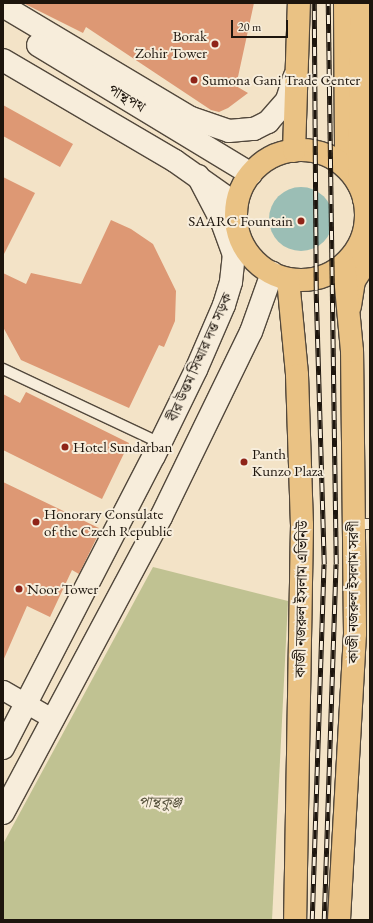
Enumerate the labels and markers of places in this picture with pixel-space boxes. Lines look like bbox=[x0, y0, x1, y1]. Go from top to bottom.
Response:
place label: Borak Zohir Tower bbox=[135, 26, 207, 61]
marker: Borak Zohir Tower bbox=[210, 39, 220, 49]
place label: Sumona Gani Trade Center bbox=[202, 71, 360, 89]
marker: Sumona Gani Trade Center bbox=[189, 75, 199, 85]
place label: SAARC Fountain bbox=[188, 212, 293, 230]
marker: SAARC Fountain bbox=[296, 216, 306, 226]
place label: Hotel Sundarban bbox=[73, 438, 172, 456]
marker: Hotel Sundarban bbox=[60, 442, 70, 452]
place label: Panth Kunzo Plaza bbox=[252, 444, 323, 479]
marker: Panth Kunzo Plaza bbox=[239, 457, 249, 467]
place label: Honorary Consulate of the Czech Republic bbox=[44, 504, 172, 539]
marker: Honorary Consulate of the Czech Republic bbox=[31, 517, 41, 527]
place label: Noor Tower bbox=[27, 580, 98, 598]
marker: Noor Tower bbox=[14, 584, 24, 594]

